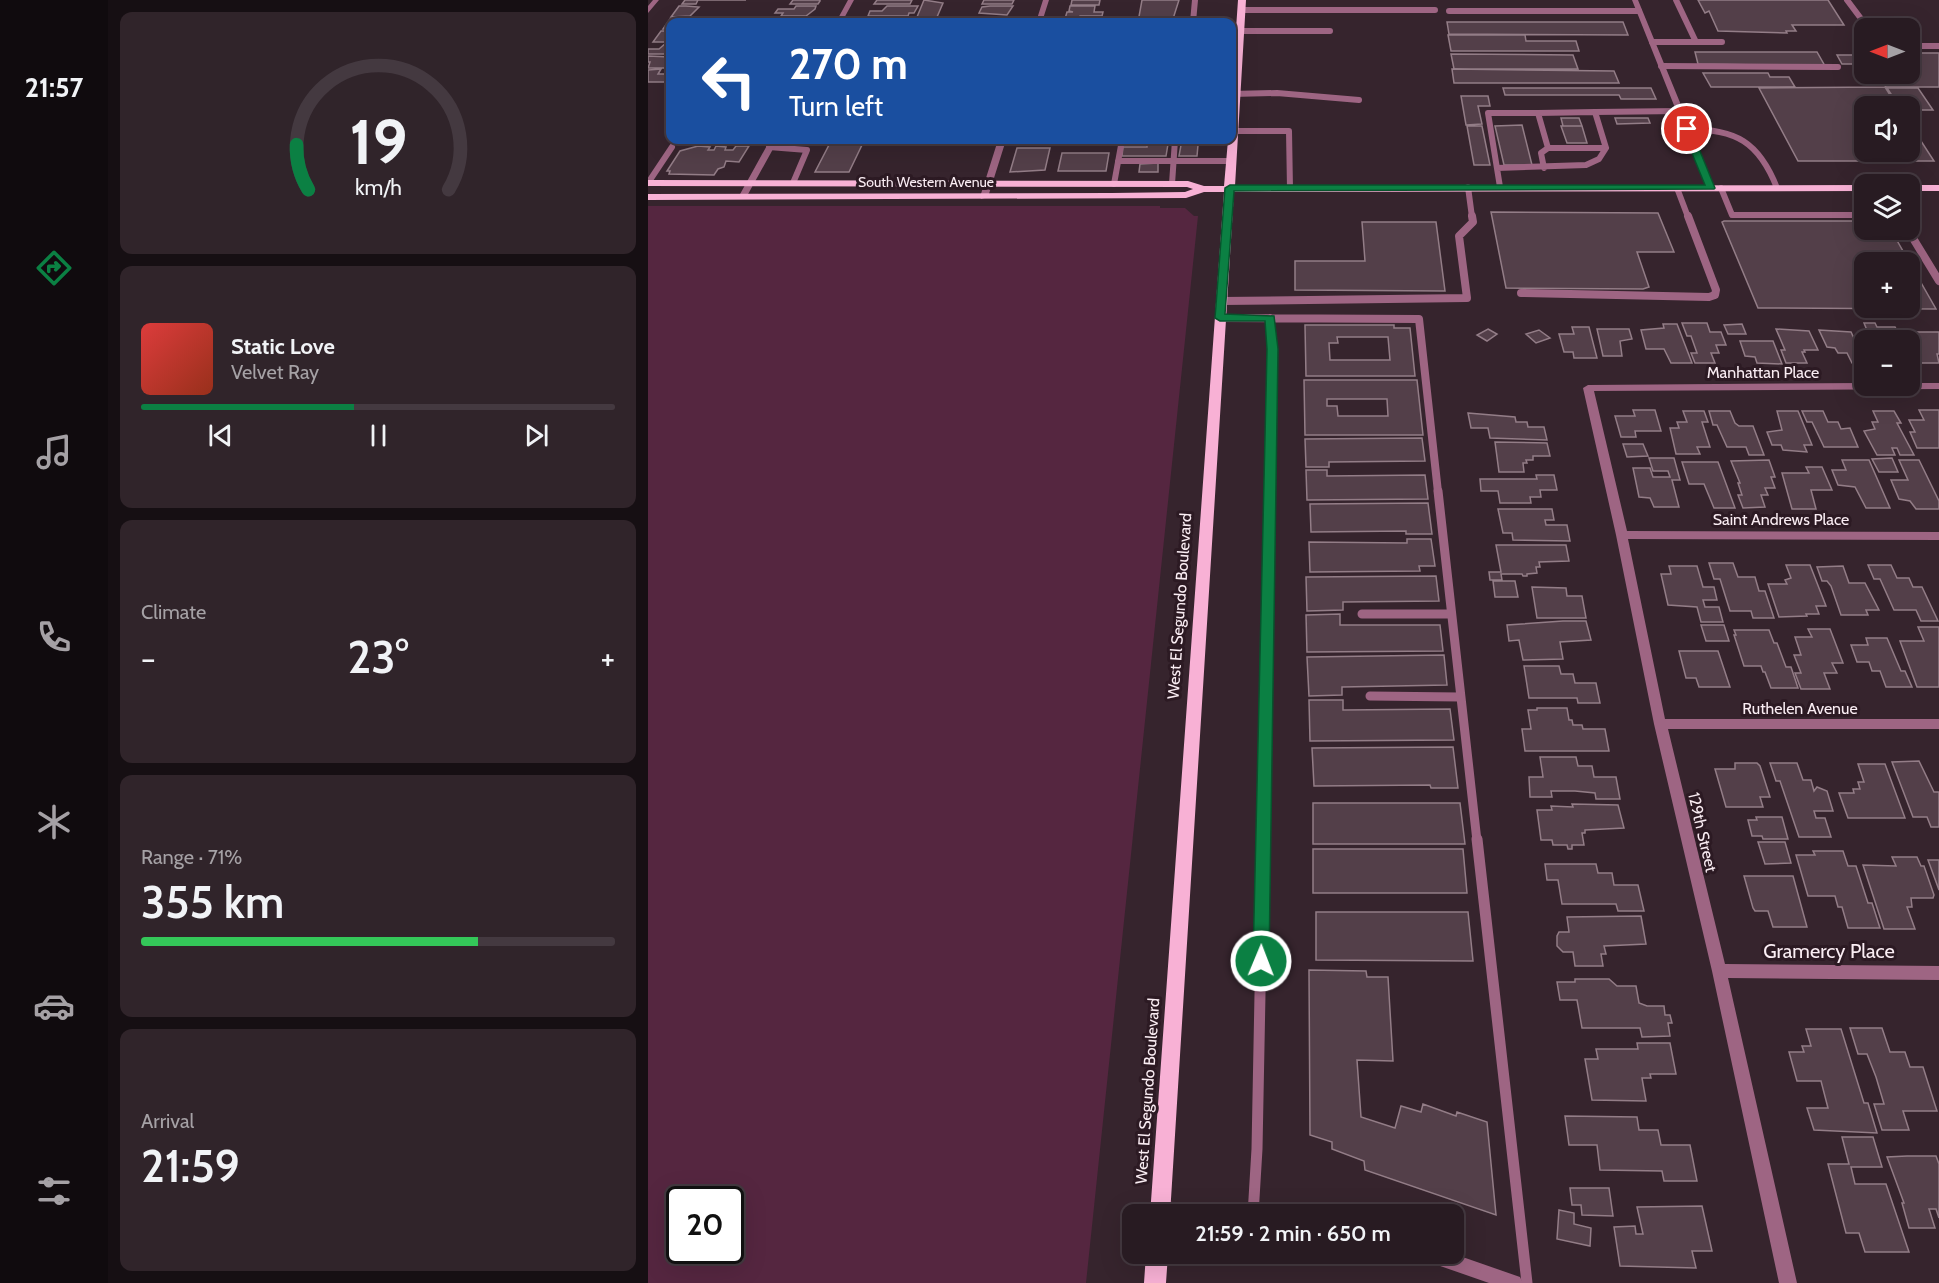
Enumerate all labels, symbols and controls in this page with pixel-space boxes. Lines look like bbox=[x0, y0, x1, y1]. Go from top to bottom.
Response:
north arrow bbox=[1854, 18, 1920, 84]
map controls bbox=[1854, 18, 1920, 396]
text: 270 m bbox=[789, 38, 908, 90]
icon: left bbox=[690, 42, 768, 120]
text: 21:57 bbox=[25, 71, 83, 104]
text: Turn left bbox=[789, 90, 883, 123]
button: sound bbox=[1854, 96, 1920, 162]
pin bbox=[1661, 103, 1712, 154]
text: 19 bbox=[349, 104, 407, 180]
icon: arrive bbox=[1670, 112, 1703, 145]
street label: South Western Avenue bbox=[858, 173, 994, 191]
text: km/h bbox=[355, 174, 401, 200]
button: layers bbox=[1854, 174, 1920, 240]
icon: directions bbox=[33, 247, 75, 289]
button: + bbox=[1854, 252, 1920, 318]
button: − bbox=[1854, 330, 1920, 396]
text: Static Love bbox=[231, 333, 335, 360]
text: Velvet Ray bbox=[231, 360, 319, 384]
street label: Manhattan Place bbox=[1707, 363, 1819, 382]
icon: previous bbox=[204, 419, 237, 452]
icon: pause bbox=[362, 419, 395, 452]
icon: next bbox=[520, 419, 553, 452]
icon: music bbox=[33, 431, 75, 473]
street label: Saint Andrews Place bbox=[1713, 510, 1849, 529]
street label: West El Segundo Boulevard bbox=[1164, 512, 1195, 700]
text: Climate bbox=[141, 600, 206, 624]
icon: phone bbox=[33, 616, 75, 658]
text: 23° bbox=[347, 630, 409, 684]
text: − bbox=[141, 638, 156, 678]
text: + bbox=[600, 638, 615, 678]
street label: Ruthelen Avenue bbox=[1742, 699, 1858, 718]
street label: 129th Street bbox=[1684, 790, 1721, 875]
icon: climate bbox=[33, 801, 75, 843]
text: Range · 71% bbox=[141, 845, 242, 869]
text: 355 km bbox=[141, 875, 284, 929]
position arrow bbox=[1229, 929, 1293, 993]
street label: Gramercy Place bbox=[1763, 939, 1895, 963]
icon: car bbox=[33, 985, 75, 1027]
street label: West El Segundo Boulevard bbox=[1132, 997, 1163, 1185]
text: Arrival bbox=[141, 1109, 194, 1133]
text: 21:59 bbox=[141, 1139, 240, 1193]
icon: filters bbox=[33, 1170, 75, 1212]
speed limit sign: 20 bbox=[666, 1186, 744, 1264]
text: 21:59 · 2 min · 650 m bbox=[1195, 1220, 1391, 1247]

